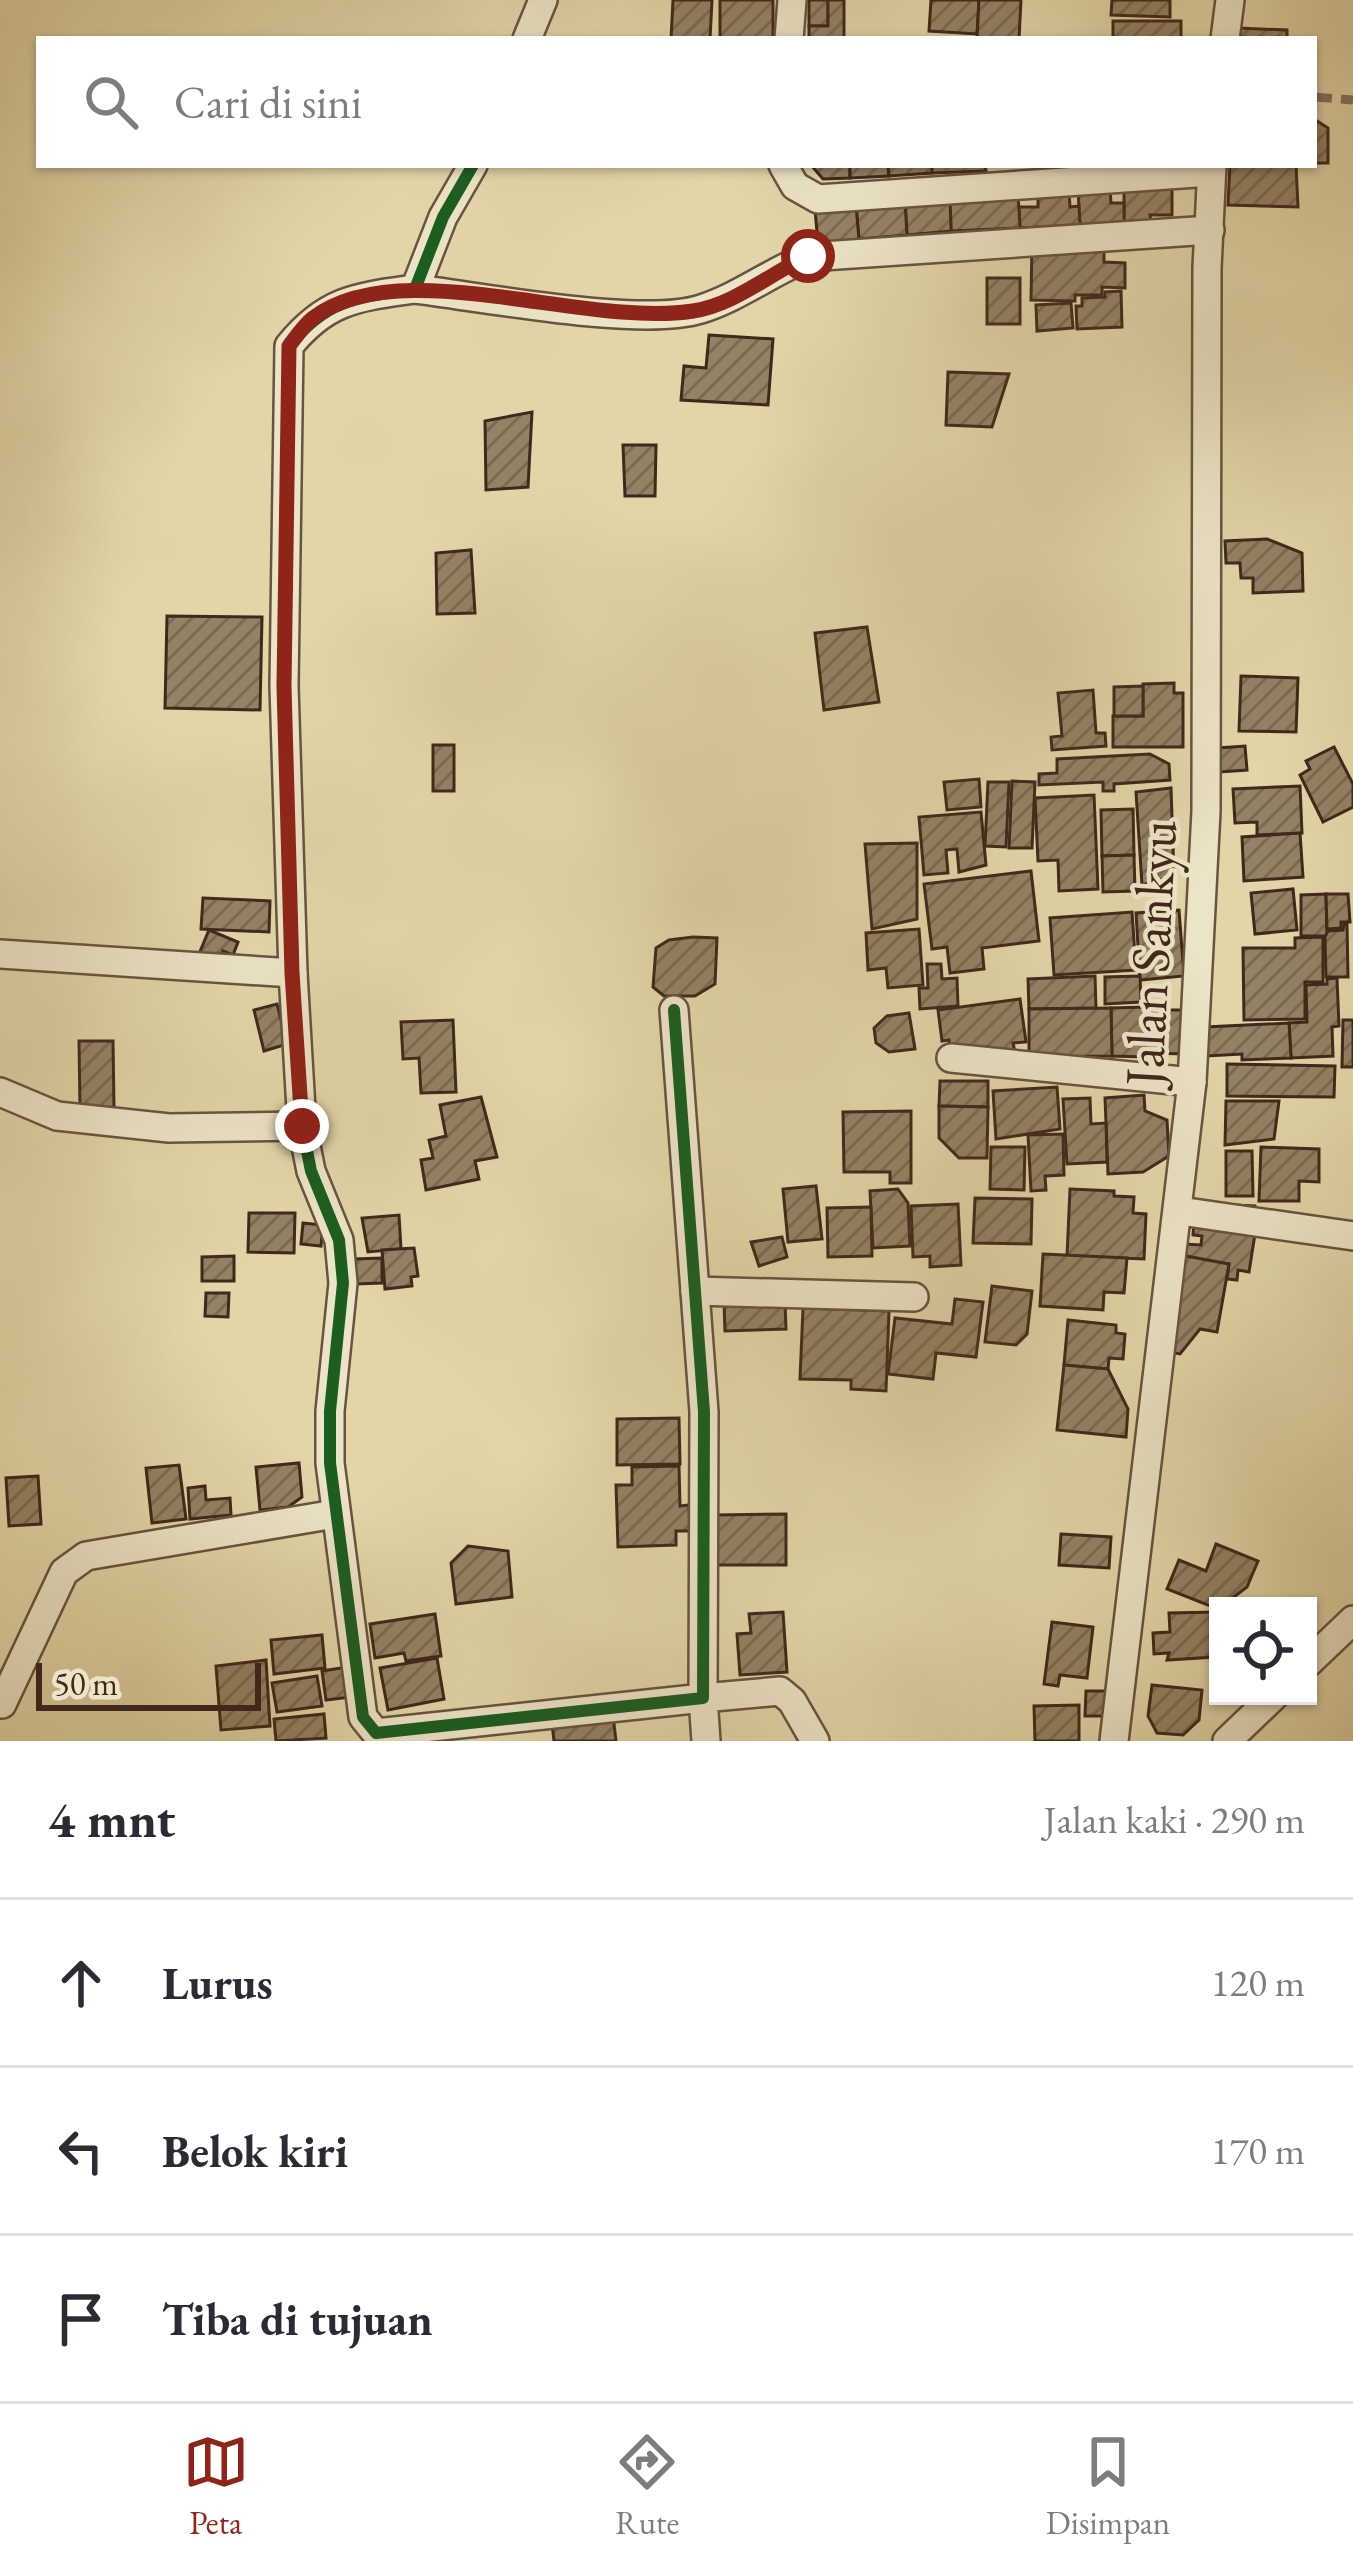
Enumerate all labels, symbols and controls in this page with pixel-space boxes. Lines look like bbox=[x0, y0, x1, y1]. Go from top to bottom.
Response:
search box bbox=[36, 36, 1317, 168]
icon: search bbox=[78, 69, 144, 135]
text: Cari di sini bbox=[174, 73, 362, 131]
route start bbox=[781, 229, 835, 283]
street label: Jalan Sankyu bbox=[1108, 818, 1192, 1092]
route end bbox=[275, 1099, 329, 1153]
map controls bbox=[1209, 1597, 1317, 1705]
button: locate bbox=[1209, 1597, 1317, 1705]
scale bar bbox=[36, 1657, 261, 1710]
text: 50 m bbox=[54, 1662, 118, 1705]
text: 4 mnt bbox=[48, 1786, 175, 1852]
text: Jalan kaki · 290 m bbox=[1043, 1794, 1305, 1845]
icon: ahead bbox=[48, 1950, 114, 2016]
text: Lurus bbox=[162, 1954, 273, 2012]
text: 120 m bbox=[1211, 1957, 1305, 2008]
icon: left bbox=[48, 2118, 114, 2184]
text: Belok kiri bbox=[162, 2122, 348, 2180]
text: 170 m bbox=[1211, 2125, 1305, 2176]
icon: arrive bbox=[48, 2286, 114, 2352]
text: Tiba di tujuan bbox=[162, 2290, 433, 2348]
tab: Peta bbox=[183, 2429, 249, 2544]
tab: Rute bbox=[614, 2429, 680, 2544]
tab: Disimpan bbox=[1046, 2429, 1170, 2544]

